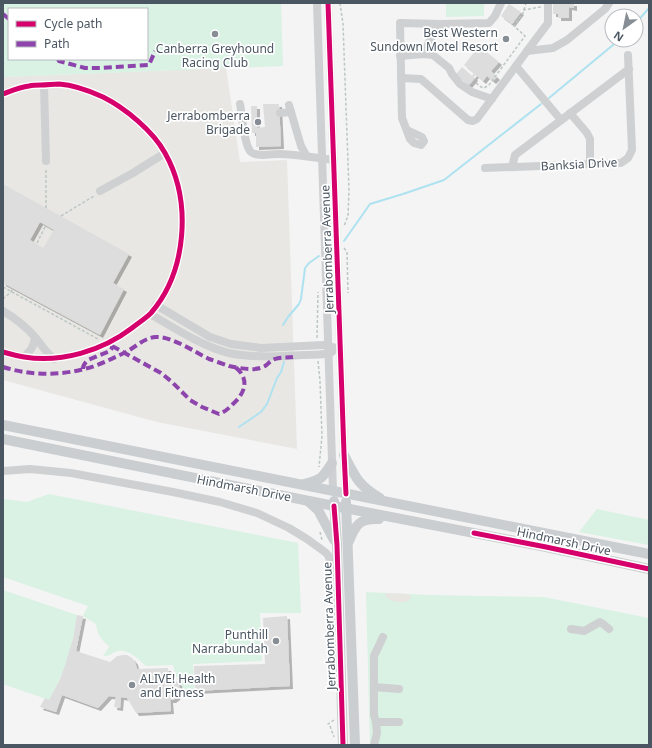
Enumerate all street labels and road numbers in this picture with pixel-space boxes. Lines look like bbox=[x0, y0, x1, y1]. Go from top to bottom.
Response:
street label: Banksia Drive bbox=[540, 153, 618, 174]
street label: Jerrabomberra Avenue bbox=[316, 184, 338, 314]
street label: Hindmarsh Drive bbox=[195, 471, 293, 506]
street label: Hindmarsh Drive bbox=[515, 523, 613, 559]
street label: Jerrabomberra Avenue bbox=[318, 561, 340, 691]

